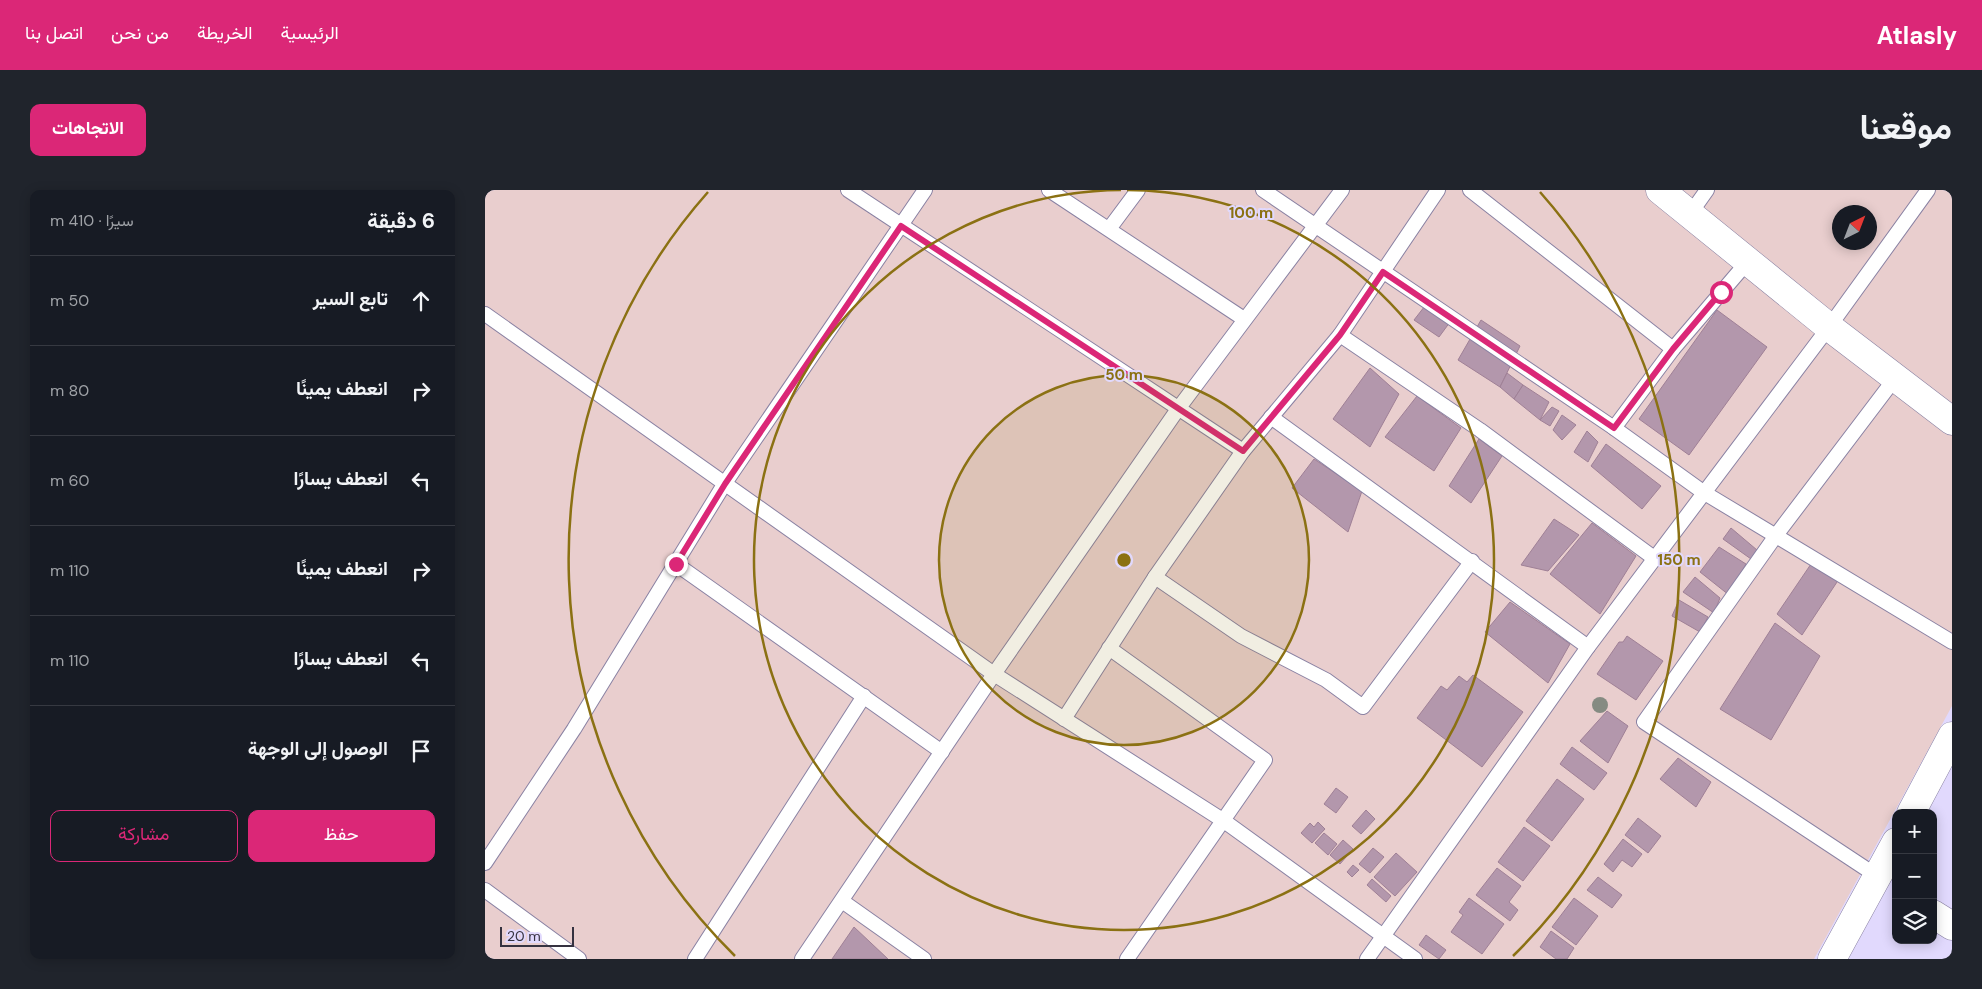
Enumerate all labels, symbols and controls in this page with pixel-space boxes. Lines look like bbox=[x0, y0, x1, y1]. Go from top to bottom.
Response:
text: Atlasly bbox=[1877, 20, 1957, 51]
text: اتصل بنا bbox=[25, 21, 83, 45]
text: من نحن bbox=[111, 21, 169, 45]
text: الخريطة bbox=[197, 21, 253, 45]
text: الرئيسية bbox=[281, 21, 339, 45]
button: الاتجاهات bbox=[30, 104, 146, 156]
text: موقعنا bbox=[1859, 104, 1952, 150]
text: 100 m bbox=[1229, 203, 1273, 223]
north arrow bbox=[1832, 205, 1877, 250]
text: 6 دقيقة bbox=[367, 207, 435, 235]
text: سيرًا · 410 m bbox=[50, 210, 134, 231]
route start bbox=[1710, 281, 1733, 304]
text: تابع السير bbox=[313, 286, 388, 311]
icon: ahead bbox=[407, 287, 435, 315]
text: 50 m bbox=[50, 290, 89, 311]
text: 50 m bbox=[1105, 365, 1143, 385]
text: انعطف يمينًا bbox=[296, 376, 388, 401]
icon: right bbox=[407, 377, 435, 405]
text: 80 m bbox=[50, 380, 89, 401]
text: انعطف يسارًا bbox=[294, 466, 388, 491]
icon: left bbox=[407, 467, 435, 495]
text: 60 m bbox=[50, 470, 90, 491]
text: 150 m bbox=[1658, 550, 1701, 570]
centre of rings bbox=[1115, 551, 1133, 569]
route end bbox=[665, 553, 688, 576]
text: انعطف يمينًا bbox=[296, 556, 388, 581]
icon: right bbox=[407, 557, 435, 585]
text: 110 m bbox=[50, 560, 89, 581]
text: انعطف يسارًا bbox=[294, 646, 388, 671]
icon: left bbox=[407, 647, 435, 675]
text: 110 m bbox=[50, 650, 89, 671]
text: الوصول إلى الوجهة bbox=[248, 736, 388, 761]
icon: arrive bbox=[407, 737, 435, 765]
map controls bbox=[1892, 809, 1937, 944]
button: + bbox=[1892, 809, 1937, 854]
button: مشاركة bbox=[50, 810, 238, 862]
button: حفظ bbox=[248, 810, 435, 862]
button: − bbox=[1892, 854, 1937, 899]
button: layers bbox=[1892, 899, 1937, 944]
scale bar bbox=[500, 924, 574, 947]
text: 20 m bbox=[507, 927, 541, 945]

